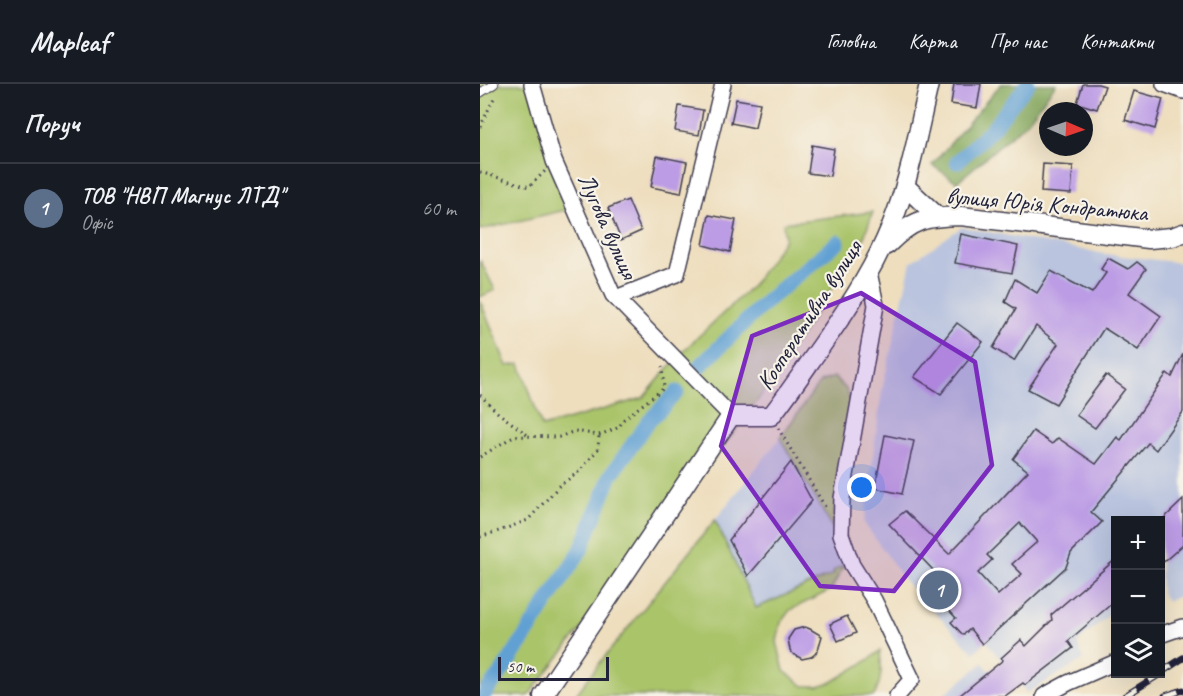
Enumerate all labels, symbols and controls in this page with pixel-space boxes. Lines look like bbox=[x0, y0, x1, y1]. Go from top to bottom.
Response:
text: Mapleaf bbox=[30, 24, 108, 59]
text: Головна bbox=[827, 28, 876, 54]
text: Карта bbox=[909, 28, 957, 54]
text: Про нас bbox=[990, 28, 1047, 54]
text: Контакти bbox=[1080, 28, 1153, 54]
north arrow bbox=[1039, 102, 1093, 156]
text: Поруч bbox=[24, 107, 80, 140]
street label: Лугова вулиця bbox=[571, 169, 645, 285]
street label: вулиця Юрія Кондратюка bbox=[945, 180, 1150, 228]
text: ТОВ "НВП Магнус ЛТД" bbox=[81, 182, 284, 210]
text: 1 bbox=[39, 196, 48, 221]
text: 60 m bbox=[422, 196, 456, 221]
text: Офіс bbox=[81, 210, 113, 235]
street label: Кооперативна вулиця bbox=[750, 233, 869, 395]
your location bbox=[847, 473, 876, 502]
map controls bbox=[1111, 516, 1165, 678]
button: + bbox=[1111, 516, 1165, 570]
pin: 1 bbox=[920, 568, 958, 612]
button: − bbox=[1111, 570, 1165, 624]
button: layers bbox=[1111, 624, 1165, 678]
scale bar bbox=[498, 654, 609, 682]
text: 50 m bbox=[507, 657, 534, 677]

